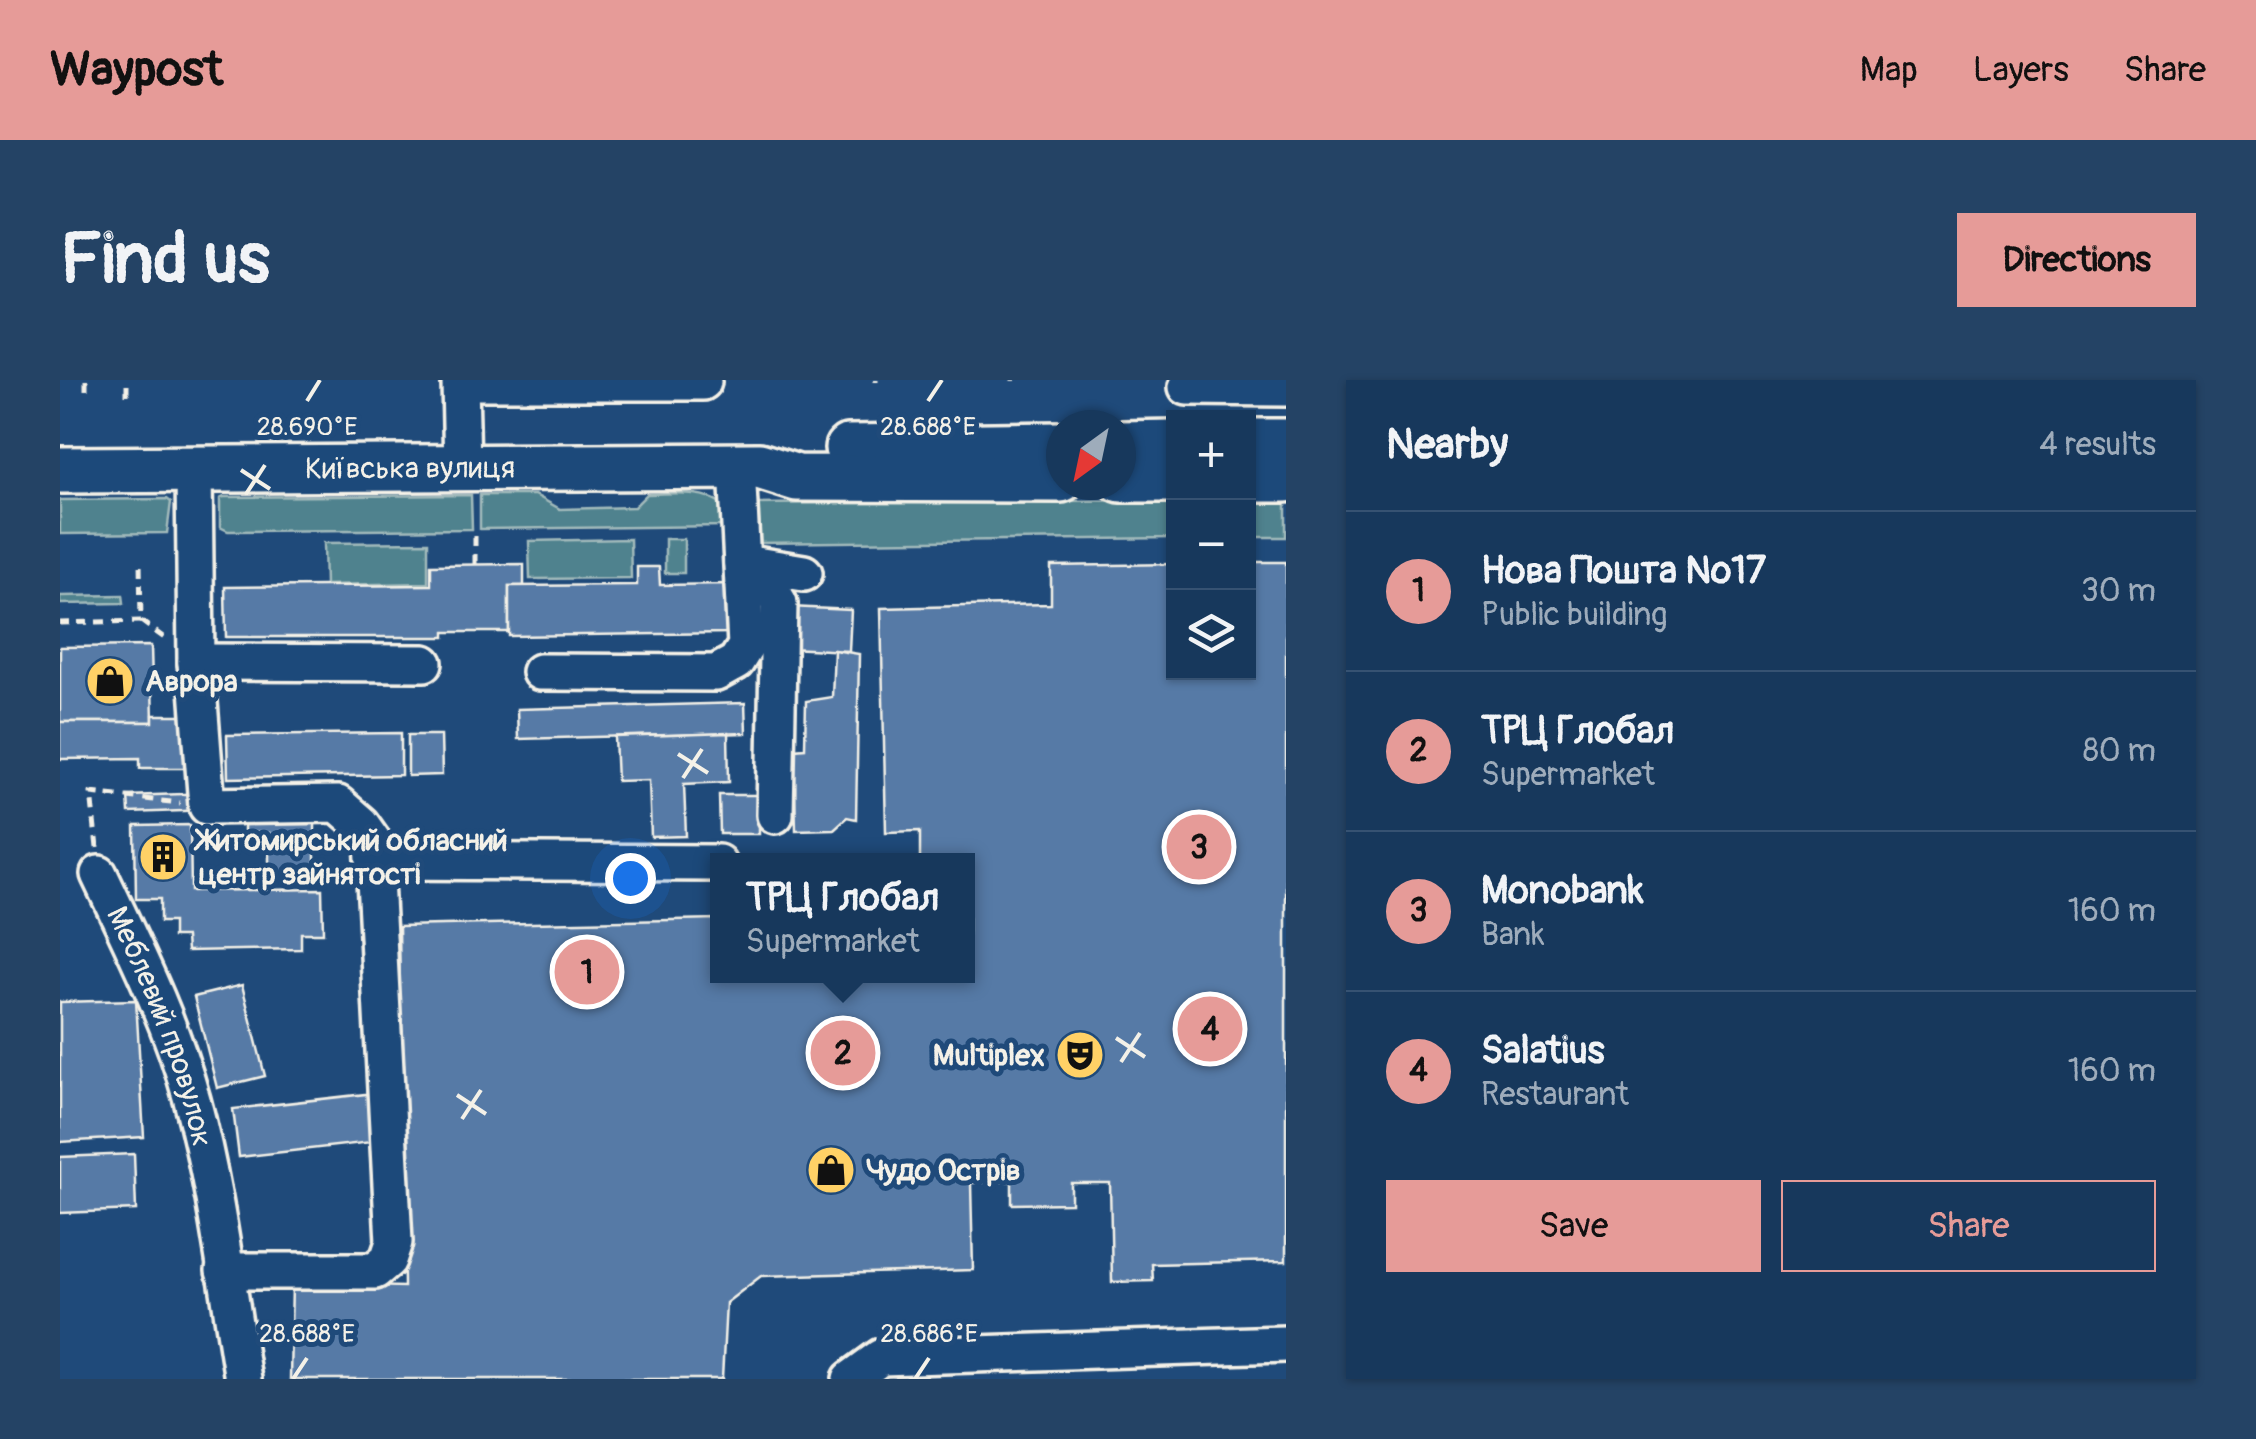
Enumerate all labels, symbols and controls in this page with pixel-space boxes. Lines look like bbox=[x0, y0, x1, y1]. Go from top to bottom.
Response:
text: Waypost bbox=[50, 40, 223, 100]
text: Map bbox=[1860, 48, 1918, 92]
text: Layers bbox=[1973, 48, 2069, 92]
text: Share bbox=[2124, 48, 2206, 92]
button: Directions bbox=[1957, 213, 2196, 307]
text: Find us bbox=[60, 216, 270, 304]
north arrow bbox=[1046, 410, 1136, 500]
map controls bbox=[1166, 410, 1256, 680]
button: + bbox=[1166, 410, 1256, 500]
text: 28.690°E bbox=[257, 412, 357, 443]
text: 28.688°E bbox=[880, 412, 976, 443]
text: Nearby bbox=[1386, 419, 1508, 471]
text: 4 results bbox=[2039, 425, 2156, 465]
street label: Київська вулиця bbox=[305, 449, 515, 487]
button: − bbox=[1166, 500, 1256, 590]
text: Нова Пошта №17 bbox=[1481, 547, 1766, 595]
text: 1 bbox=[1412, 571, 1425, 611]
text: 30 m bbox=[2081, 571, 2156, 611]
button: layers bbox=[1166, 590, 1256, 680]
text: Public building bbox=[1481, 595, 1667, 635]
shop icon: Аврора bbox=[84, 655, 136, 707]
place label: Аврора bbox=[145, 663, 238, 700]
text: ТРЦ Глобал bbox=[1481, 707, 1674, 755]
text: 2 bbox=[1410, 731, 1427, 771]
text: 80 m bbox=[2083, 731, 2156, 771]
text: Supermarket bbox=[1481, 755, 1655, 795]
pin: 3 bbox=[1166, 810, 1232, 884]
place label: Житомирський обласний центр зайнятості bbox=[193, 822, 508, 893]
building icon: Житомирський обласний центр зайнятості bbox=[137, 831, 189, 883]
your location bbox=[605, 853, 656, 904]
popup bbox=[710, 853, 975, 983]
text: Monobank bbox=[1481, 867, 1644, 915]
text: ТРЦ Глобал bbox=[746, 874, 939, 922]
text: 3 bbox=[1410, 891, 1427, 931]
text: 160 m bbox=[2068, 891, 2156, 931]
street label: Меблевий провулок bbox=[99, 900, 221, 1150]
text: Bank bbox=[1481, 915, 1545, 955]
text: Supermarket bbox=[746, 922, 920, 962]
pin: 1 bbox=[554, 934, 620, 1010]
pin: 4 bbox=[1178, 992, 1242, 1066]
pin: 2 bbox=[810, 1016, 876, 1090]
text: Salatius bbox=[1481, 1027, 1605, 1075]
theatre icon: Multiplex bbox=[1054, 1029, 1106, 1081]
place label: Multiplex bbox=[933, 1037, 1045, 1074]
text: 4 bbox=[1409, 1051, 1428, 1091]
text: 160 m bbox=[2068, 1051, 2156, 1091]
text: Restaurant bbox=[1481, 1075, 1629, 1115]
shop icon: Чудо Острів bbox=[805, 1144, 857, 1196]
place label: Чудо Острів bbox=[866, 1152, 1020, 1189]
button: Save bbox=[1386, 1180, 1761, 1272]
button: Share bbox=[1781, 1180, 2156, 1272]
text: 28.688°E bbox=[259, 1319, 355, 1350]
text: 28.686°E bbox=[880, 1319, 978, 1350]

